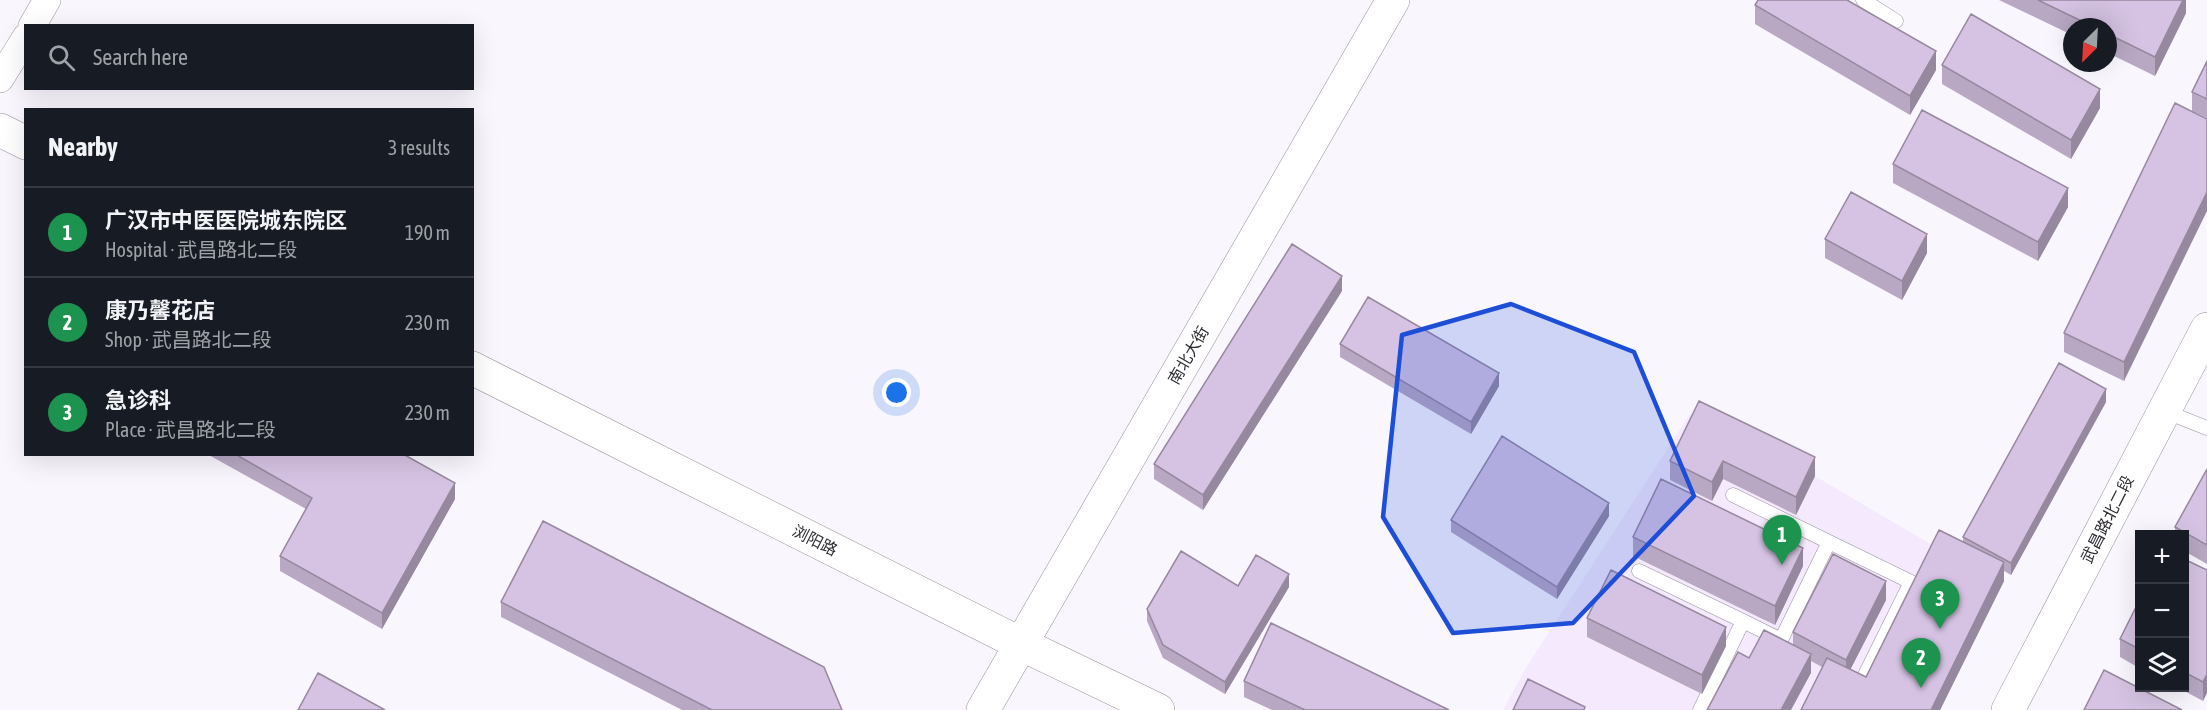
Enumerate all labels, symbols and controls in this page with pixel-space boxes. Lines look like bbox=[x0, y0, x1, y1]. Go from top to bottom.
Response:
north arrow bbox=[2063, 18, 2117, 72]
search box bbox=[24, 24, 474, 90]
icon: search bbox=[45, 41, 78, 74]
text: Search here bbox=[93, 44, 188, 70]
text: Nearby bbox=[48, 132, 118, 162]
text: 3 results bbox=[388, 136, 450, 159]
text: 广汉市中医医院城东院区 bbox=[105, 207, 347, 233]
text: 1 bbox=[63, 221, 72, 244]
text: 190 m bbox=[405, 221, 450, 244]
text: Hospital · 武昌路北二段 bbox=[105, 238, 297, 261]
text: 康乃馨花店 bbox=[105, 297, 215, 323]
text: 2 bbox=[63, 311, 72, 334]
text: 230 m bbox=[405, 311, 450, 334]
street label: 南北大街 bbox=[1164, 323, 1212, 387]
text: Shop · 武昌路北二段 bbox=[105, 328, 272, 351]
your location bbox=[882, 378, 911, 407]
text: 急诊科 bbox=[105, 387, 171, 413]
text: 3 bbox=[63, 401, 72, 424]
text: 230 m bbox=[405, 401, 450, 424]
text: Place · 武昌路北二段 bbox=[105, 418, 276, 441]
street label: 武昌路北二段 bbox=[2077, 472, 2137, 566]
pin: 1 bbox=[1762, 516, 1802, 565]
street label: 浏阳路 bbox=[790, 521, 840, 559]
map controls bbox=[2135, 530, 2189, 692]
button: + bbox=[2135, 530, 2189, 584]
pin: 3 bbox=[1920, 580, 1960, 629]
button: − bbox=[2135, 584, 2189, 638]
pin: 2 bbox=[1902, 638, 1940, 688]
button: layers bbox=[2135, 638, 2189, 692]

